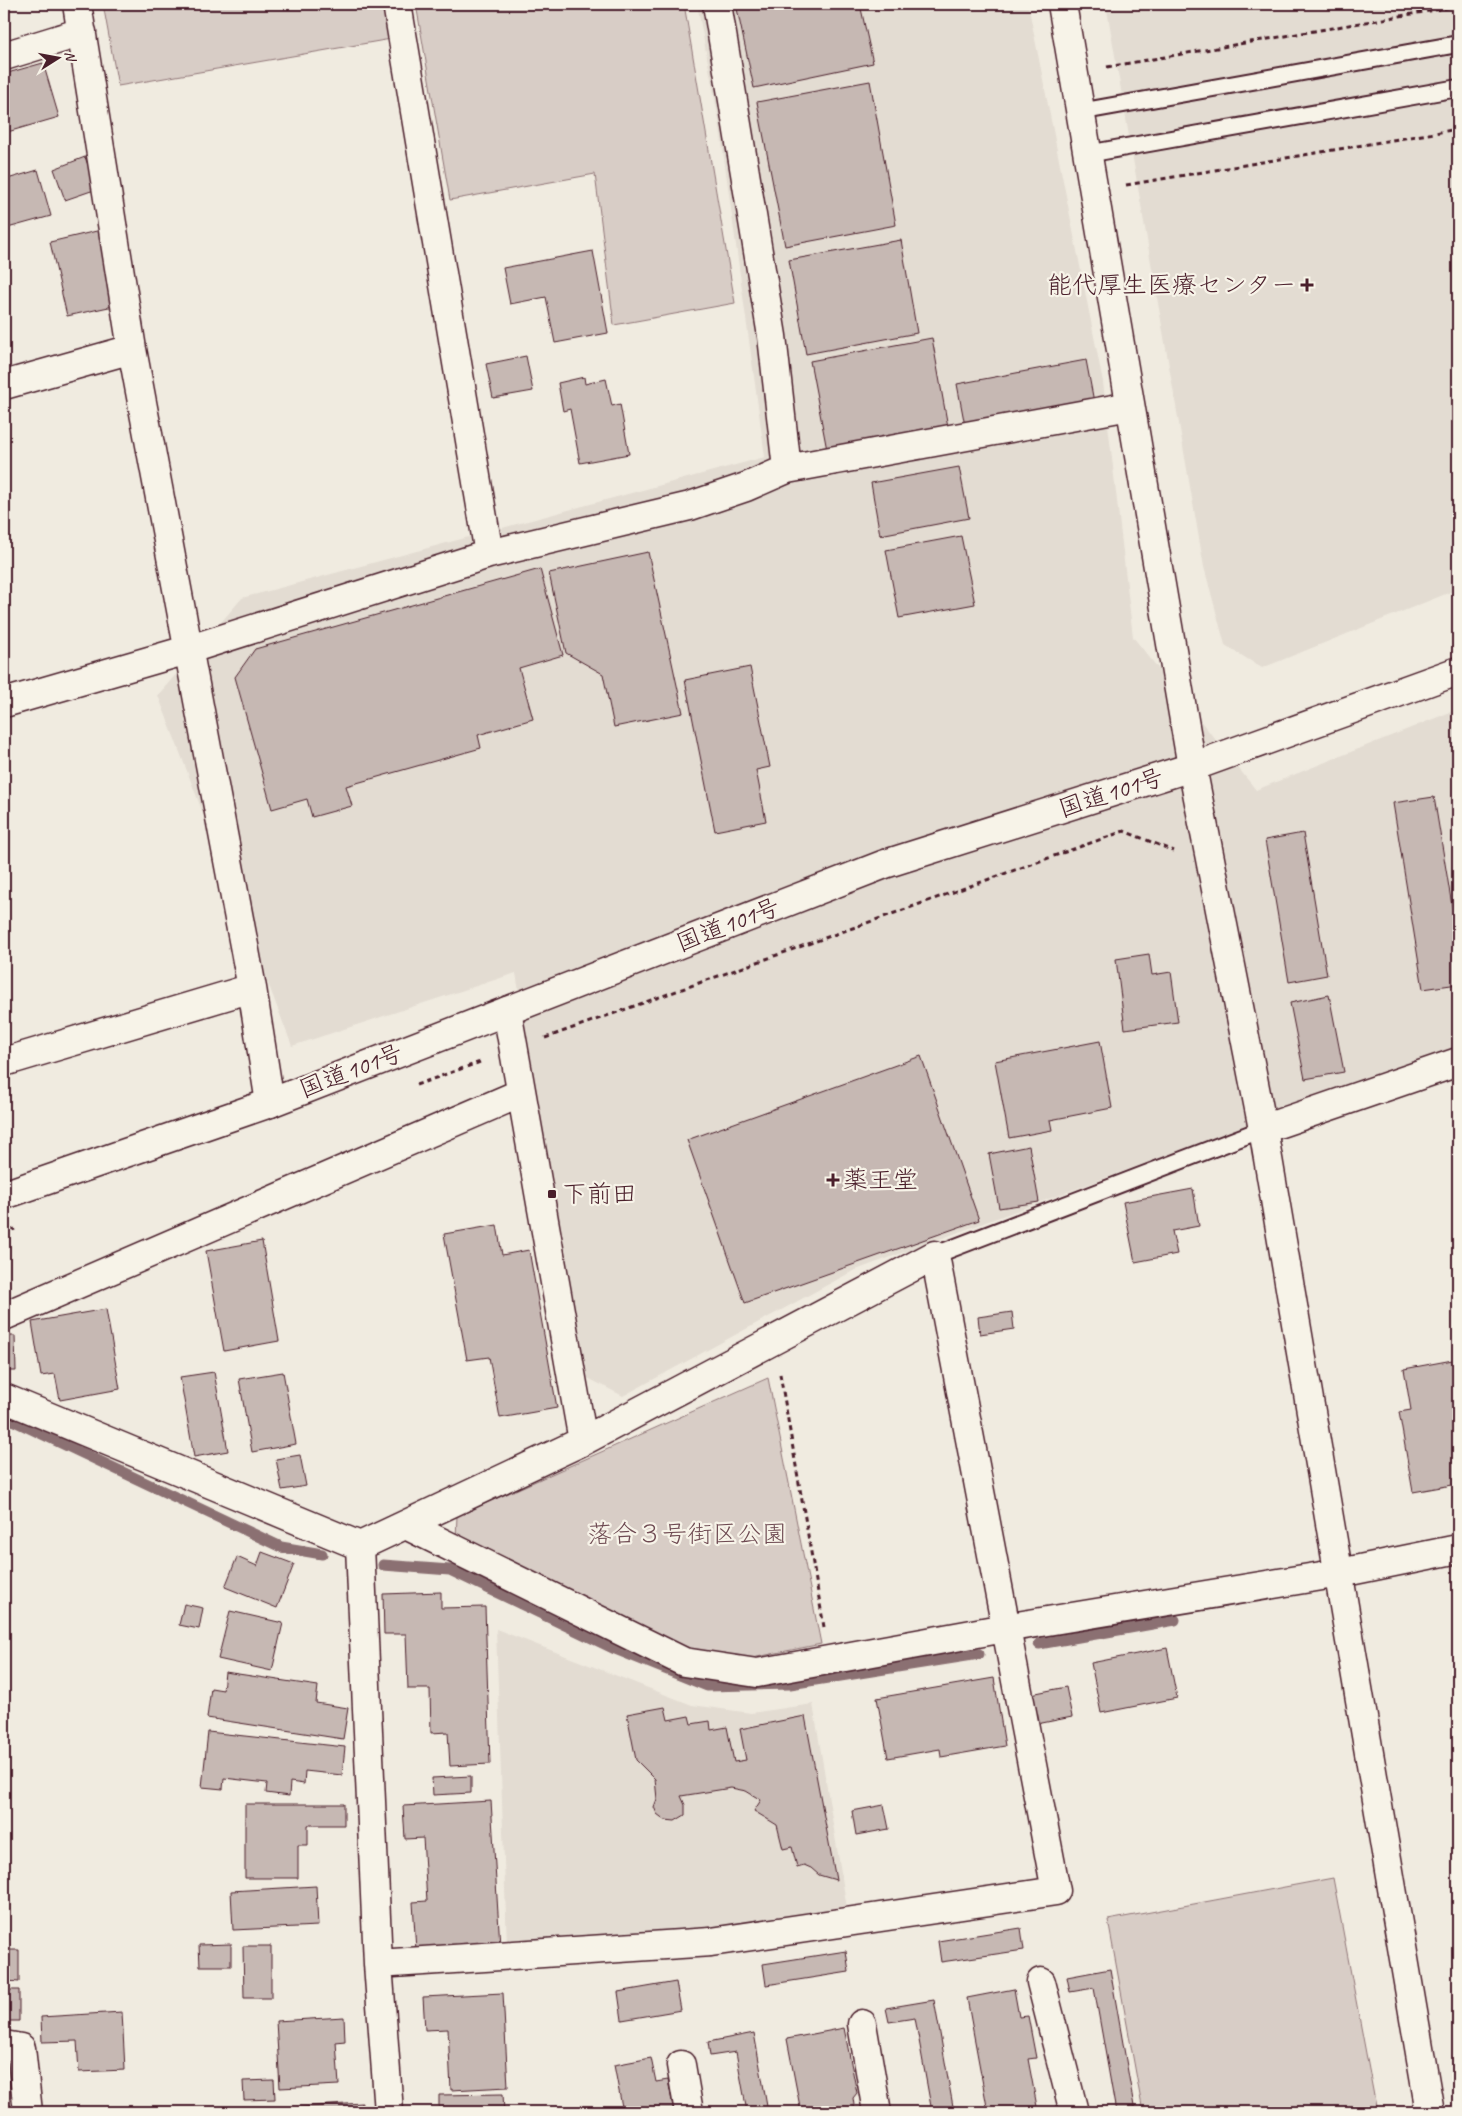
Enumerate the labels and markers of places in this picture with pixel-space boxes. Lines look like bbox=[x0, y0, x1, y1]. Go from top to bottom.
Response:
place label: 能代厚生医療センター bbox=[1047, 269, 1296, 301]
marker: 能代厚生医療センター bbox=[1300, 278, 1314, 292]
place label: 薬王堂 bbox=[843, 1164, 918, 1196]
marker: 薬王堂 bbox=[827, 1174, 839, 1186]
place label: 下前田 bbox=[562, 1178, 637, 1210]
marker: 下前田 bbox=[546, 1188, 558, 1200]

